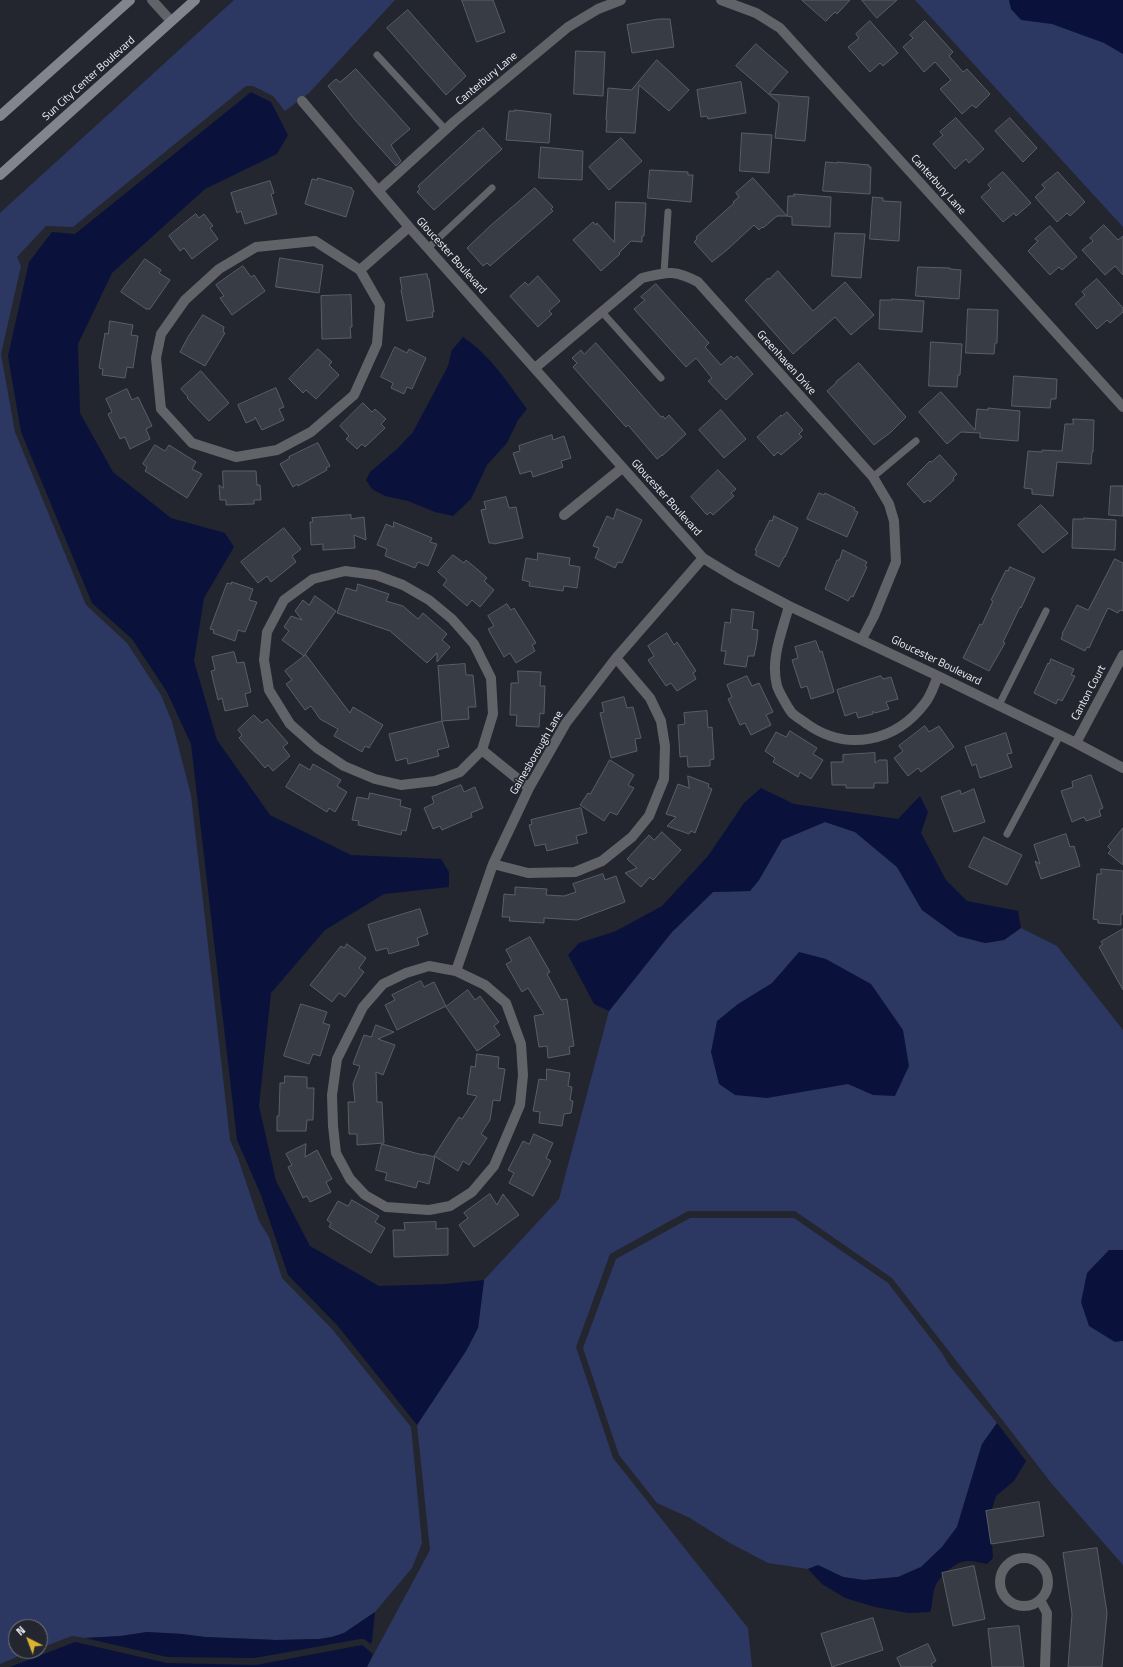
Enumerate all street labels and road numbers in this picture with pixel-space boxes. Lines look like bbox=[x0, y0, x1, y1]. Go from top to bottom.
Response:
street label: Sun City Center Boulevard bbox=[40, 34, 138, 124]
street label: Canterbury Lane bbox=[454, 50, 520, 108]
street label: Canterbury Lane bbox=[908, 152, 968, 218]
street label: Gloucester Boulevard bbox=[413, 215, 489, 297]
street label: Greenhaven Drive bbox=[754, 328, 818, 398]
street label: Gloucester Boulevard bbox=[628, 457, 704, 539]
street label: Gloucester Boulevard bbox=[889, 633, 983, 689]
street label: Canton Court bbox=[1069, 663, 1109, 723]
street label: Gainesborough Lane bbox=[508, 709, 566, 797]

